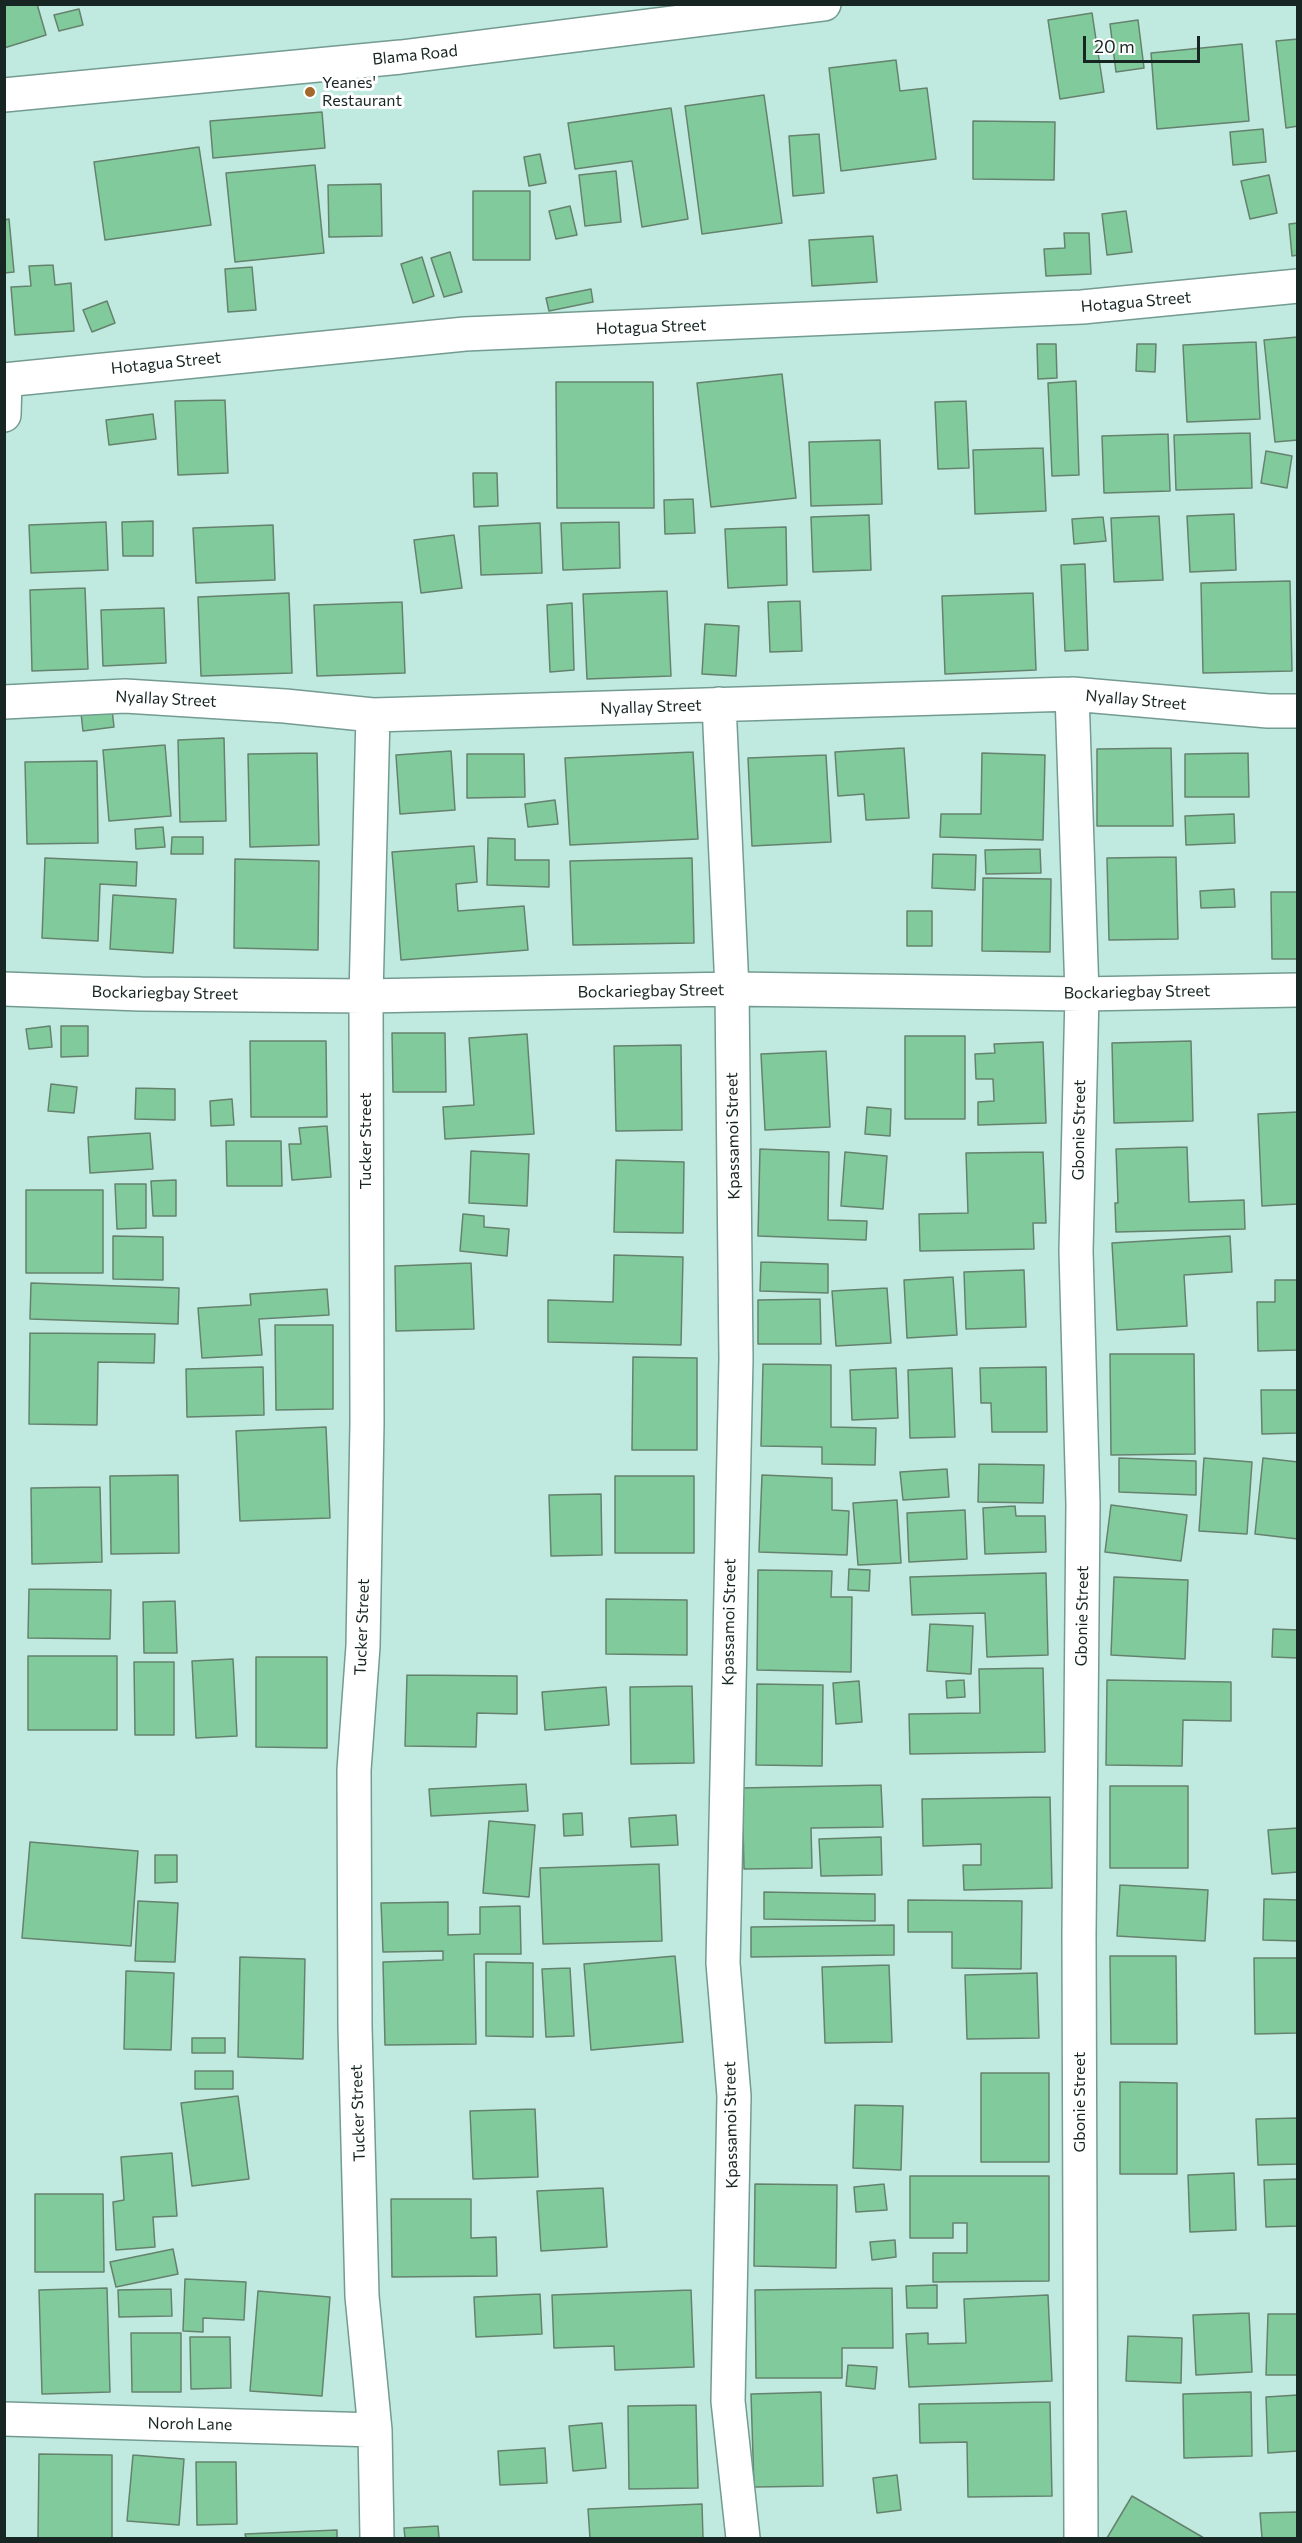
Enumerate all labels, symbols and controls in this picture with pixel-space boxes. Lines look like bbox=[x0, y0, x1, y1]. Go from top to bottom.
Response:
scale bar bbox=[1086, 24, 1203, 62]
text: 20 m bbox=[1094, 35, 1135, 57]
street label: Blama Road bbox=[371, 41, 459, 69]
place label: Yeanes' Restaurant bbox=[322, 73, 402, 111]
marker: Yeanes' Restaurant bbox=[303, 85, 317, 99]
street label: Hotagua Street bbox=[1080, 288, 1192, 316]
street label: Hotagua Street bbox=[595, 315, 707, 339]
street label: Hotagua Street bbox=[110, 348, 222, 378]
street label: Nyallay Street bbox=[1085, 686, 1187, 714]
street label: Nyallay Street bbox=[115, 687, 217, 711]
street label: Nyallay Street bbox=[600, 696, 702, 718]
street label: Bockariegbay Street bbox=[578, 980, 724, 1002]
street label: Bockariegbay Street bbox=[1064, 981, 1210, 1003]
street label: Bockariegbay Street bbox=[92, 982, 238, 1004]
street label: Kpassamoi Street bbox=[722, 1072, 744, 1200]
street label: Gbonie Street bbox=[1069, 1079, 1089, 1181]
street label: Tucker Street bbox=[356, 1092, 376, 1190]
street label: Kpassamoi Street bbox=[718, 1558, 740, 1686]
street label: Gbonie Street bbox=[1072, 1565, 1092, 1667]
street label: Tucker Street bbox=[351, 1578, 373, 1676]
street label: Gbonie Street bbox=[1070, 2052, 1090, 2152]
street label: Kpassamoi Street bbox=[720, 2061, 742, 2189]
street label: Tucker Street bbox=[347, 2064, 369, 2162]
street label: Noroh Lane bbox=[148, 2414, 232, 2434]

